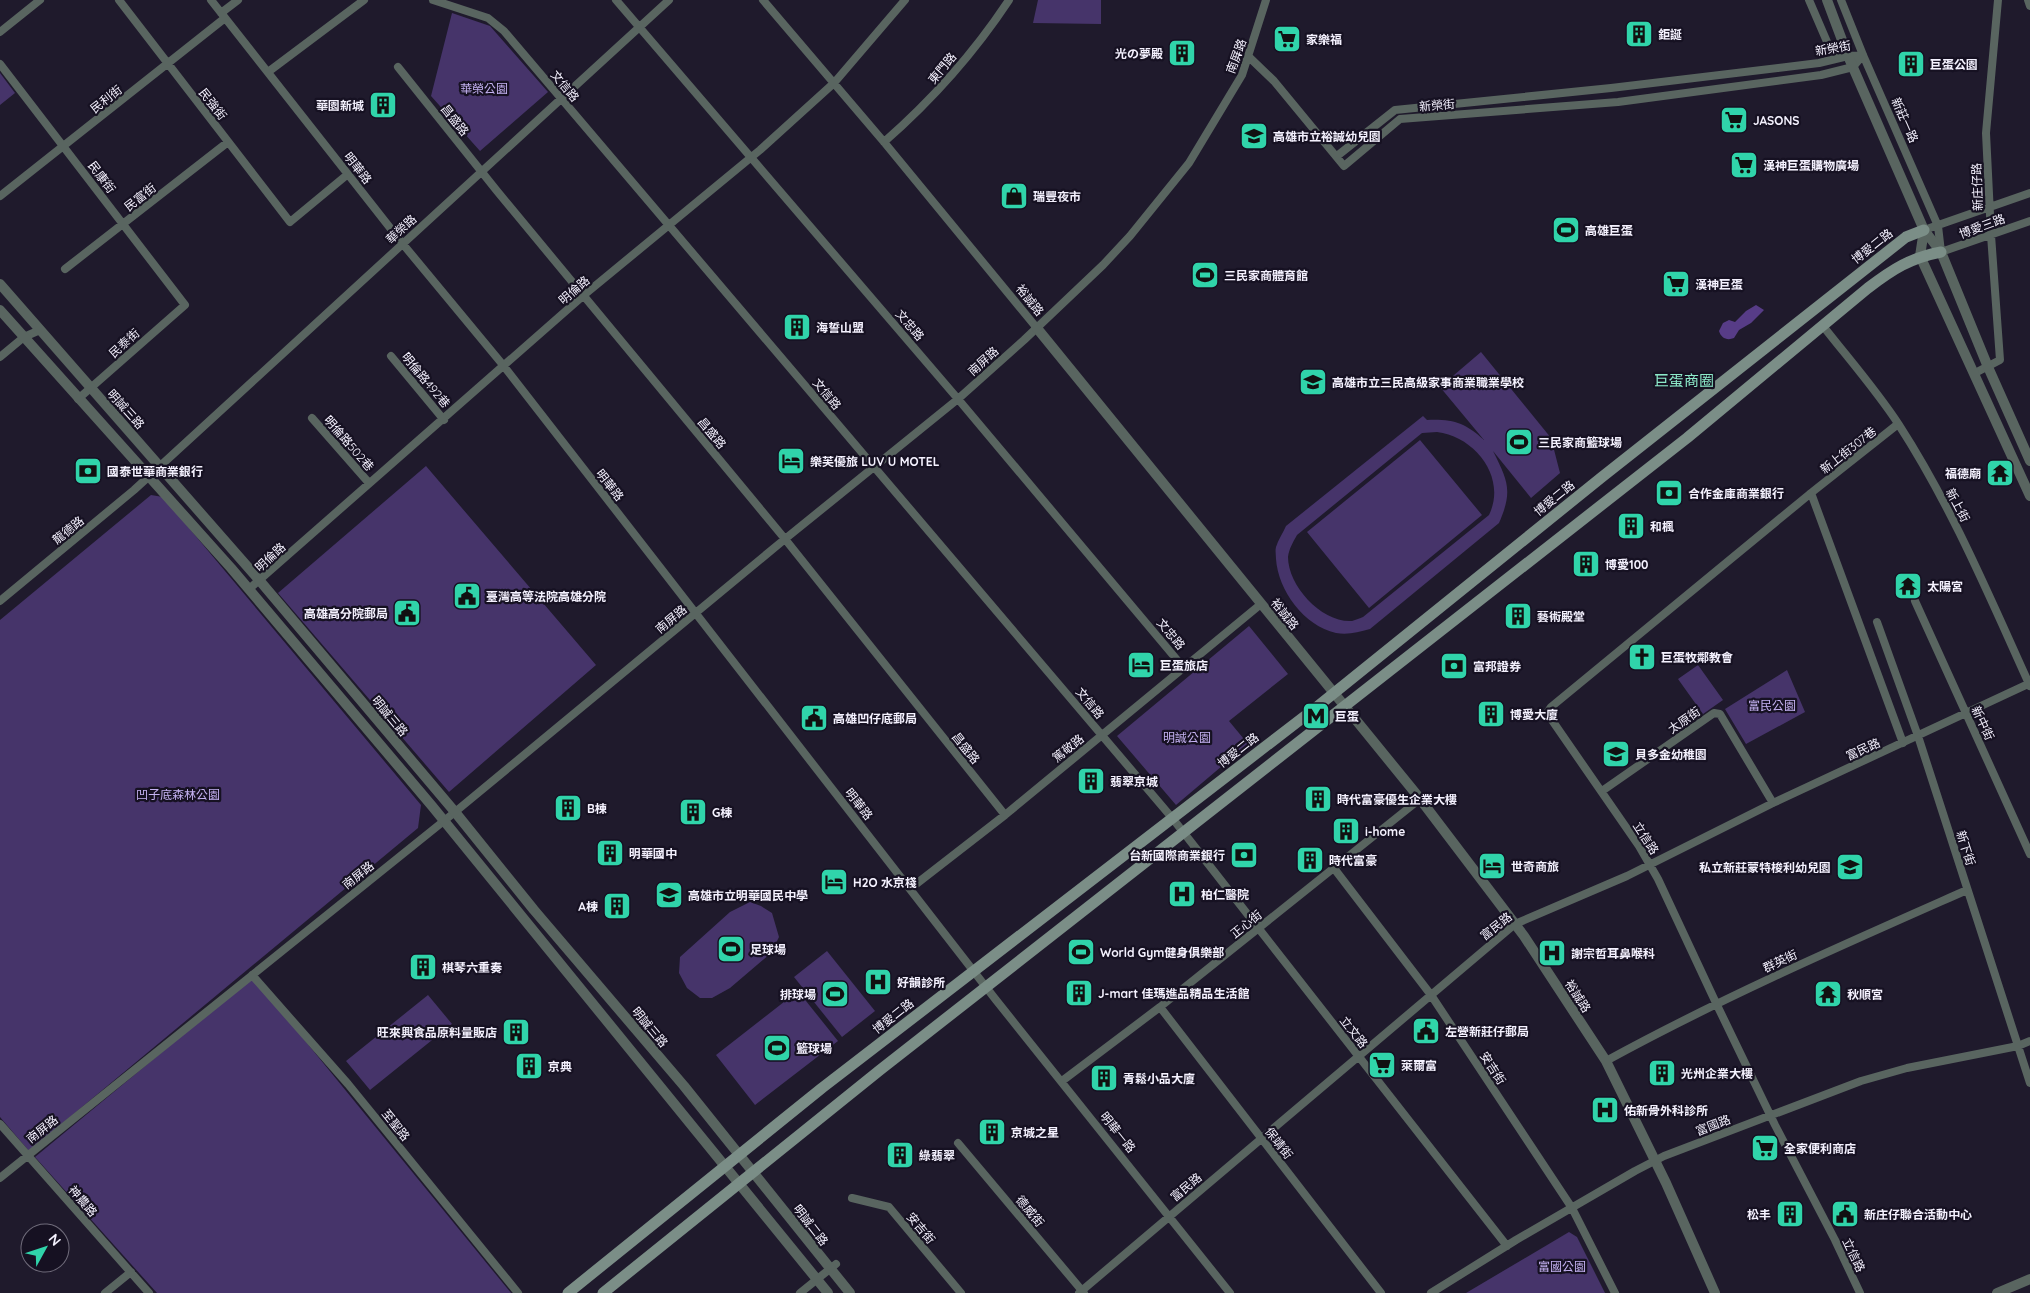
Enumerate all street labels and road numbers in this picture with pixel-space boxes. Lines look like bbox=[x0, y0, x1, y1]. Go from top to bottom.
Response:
street label: 南屏路 bbox=[1223, 37, 1249, 75]
street label: 新榮街 bbox=[1814, 37, 1852, 59]
street label: 東門路 bbox=[925, 49, 959, 87]
street label: 文信路 bbox=[548, 67, 582, 105]
street label: 民利街 bbox=[87, 82, 125, 116]
street label: 民強街 bbox=[196, 85, 230, 123]
street label: 新莊一路 bbox=[1888, 95, 1922, 145]
street label: 新榮街 bbox=[1418, 96, 1456, 114]
street label: 昌盛路 bbox=[438, 101, 472, 139]
street label: 明華路 bbox=[341, 149, 375, 187]
street label: 民康街 bbox=[85, 158, 119, 196]
street label: 新庄仔路 bbox=[1969, 163, 1985, 211]
street label: 民富街 bbox=[121, 180, 159, 214]
street label: 華榮路 bbox=[383, 211, 419, 247]
street label: 博愛三路 bbox=[1957, 211, 2007, 241]
street label: 博愛二路 bbox=[1848, 225, 1896, 267]
street label: 明倫路 bbox=[555, 273, 593, 307]
street label: 裕誠路 bbox=[1013, 281, 1047, 319]
street label: 文忠路 bbox=[893, 306, 927, 344]
street label: 民泰街 bbox=[106, 325, 142, 361]
street label: 南屏路 bbox=[965, 343, 1001, 379]
street label: 明倫路492巷 bbox=[399, 349, 453, 411]
street label: 文信路 bbox=[810, 375, 844, 413]
street label: 明誠三路 bbox=[104, 386, 148, 432]
street label: 明倫路502巷 bbox=[321, 412, 377, 474]
street label: 昌盛路 bbox=[695, 414, 729, 452]
street label: 新上街307巷 bbox=[1817, 423, 1879, 477]
street label: 明華路 bbox=[593, 466, 627, 504]
street label: 博愛二路 bbox=[1531, 477, 1577, 519]
street label: 新上街 bbox=[1943, 486, 1973, 524]
street label: 龍德路 bbox=[49, 513, 87, 547]
street label: 明倫路 bbox=[252, 539, 288, 575]
street label: 裕誠路 bbox=[1268, 595, 1302, 633]
street label: 南屏路 bbox=[652, 602, 690, 636]
street label: 文忠路 bbox=[1154, 615, 1188, 653]
street label: 文信路 bbox=[1073, 684, 1107, 722]
street label: 明誠三路 bbox=[369, 693, 411, 739]
street label: 太原街 bbox=[1665, 704, 1703, 736]
street label: 新中街 bbox=[1969, 704, 1997, 742]
street label: 昌盛路 bbox=[949, 729, 983, 767]
street label: 博愛二路 bbox=[1214, 729, 1262, 771]
street label: 篤敬路 bbox=[1049, 731, 1087, 765]
street label: 富民路 bbox=[1843, 735, 1883, 763]
street label: 明華路 bbox=[842, 785, 876, 823]
street label: 立信路 bbox=[1630, 819, 1662, 857]
street label: 新下街 bbox=[1953, 829, 1979, 867]
street label: 南屏路 bbox=[339, 858, 377, 892]
street label: 正心街 bbox=[1227, 907, 1265, 941]
street label: 富民路 bbox=[1477, 909, 1515, 943]
street label: 群英街 bbox=[1761, 947, 1799, 975]
street label: 裕誠路 bbox=[1562, 977, 1594, 1015]
street label: 博愛二路 bbox=[869, 995, 917, 1037]
street label: 明誠三路 bbox=[629, 1004, 671, 1050]
street label: 立文路 bbox=[1337, 1013, 1371, 1051]
street label: 安吉街 bbox=[1477, 1049, 1509, 1087]
street label: 至聖路 bbox=[379, 1106, 413, 1144]
street label: 明華一路 bbox=[1097, 1109, 1139, 1155]
street label: 南屏路 bbox=[23, 1112, 61, 1146]
street label: 富國路 bbox=[1694, 1112, 1732, 1138]
street label: 保靖街 bbox=[1262, 1124, 1296, 1162]
street label: 富民路 bbox=[1167, 1170, 1205, 1204]
street label: 神農路 bbox=[66, 1182, 100, 1220]
street label: 德威街 bbox=[1013, 1192, 1047, 1230]
street label: 明誠二路 bbox=[790, 1201, 832, 1249]
street label: 安吉街 bbox=[904, 1209, 938, 1247]
street label: 立信路 bbox=[1840, 1236, 1868, 1274]

